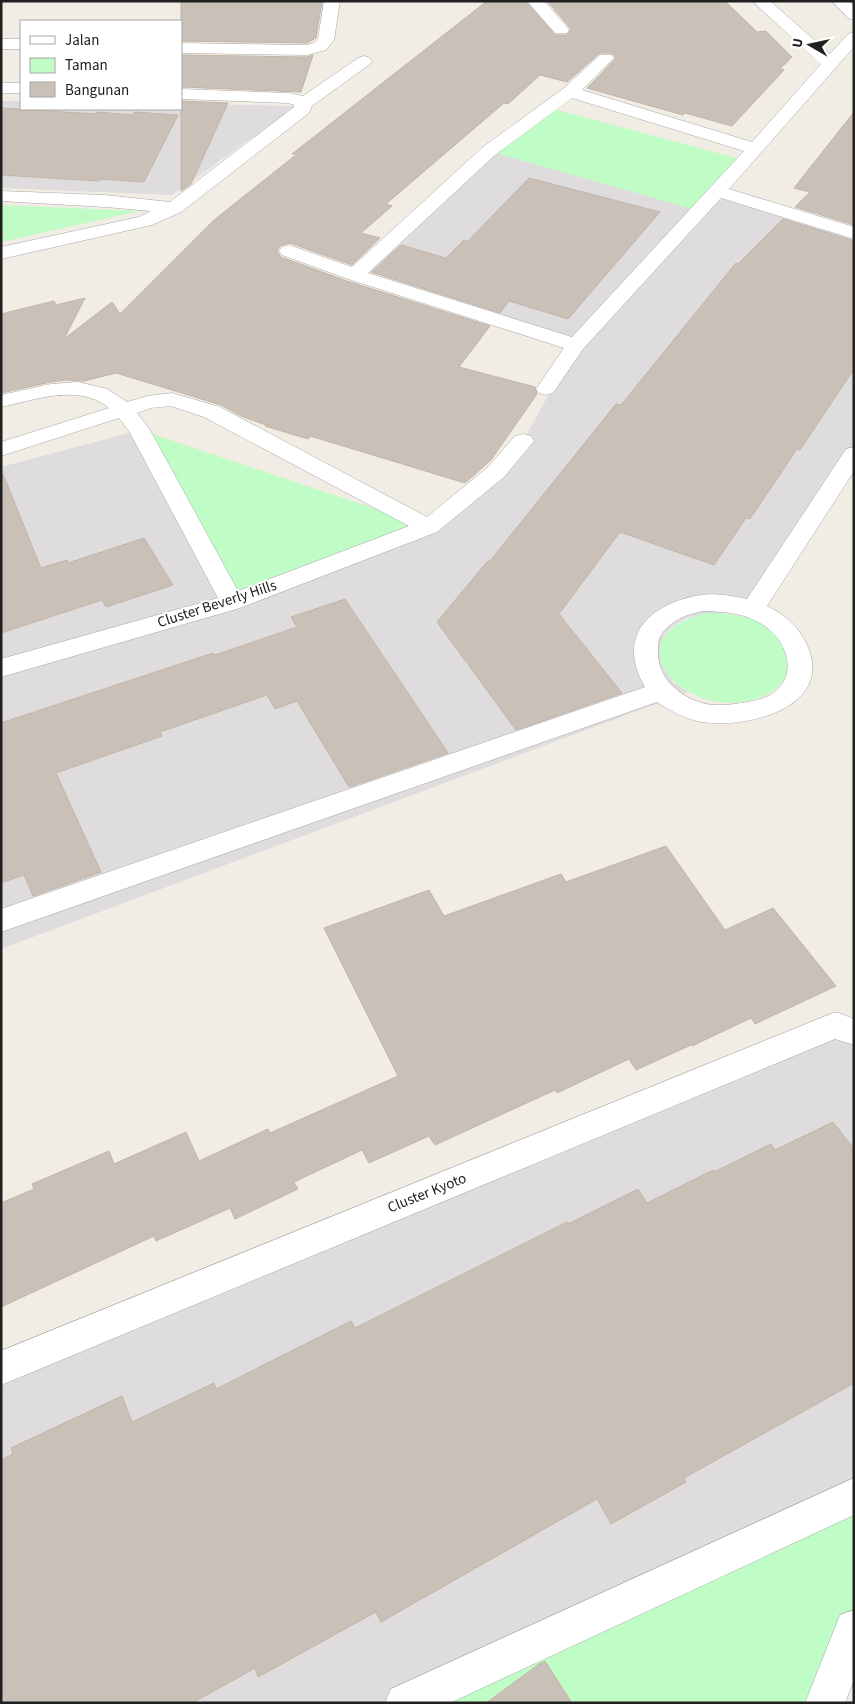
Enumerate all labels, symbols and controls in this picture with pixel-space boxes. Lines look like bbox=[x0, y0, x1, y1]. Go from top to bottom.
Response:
legend bbox=[20, 20, 182, 110]
north arrow bbox=[785, 20, 835, 70]
text: Jalan bbox=[65, 30, 99, 51]
text: U bbox=[788, 37, 809, 49]
text: Taman bbox=[65, 55, 108, 76]
text: Bangunan bbox=[65, 80, 129, 101]
street label: Cluster Beverly Hills bbox=[155, 575, 279, 633]
street label: Cluster Kyoto bbox=[384, 1168, 470, 1218]

